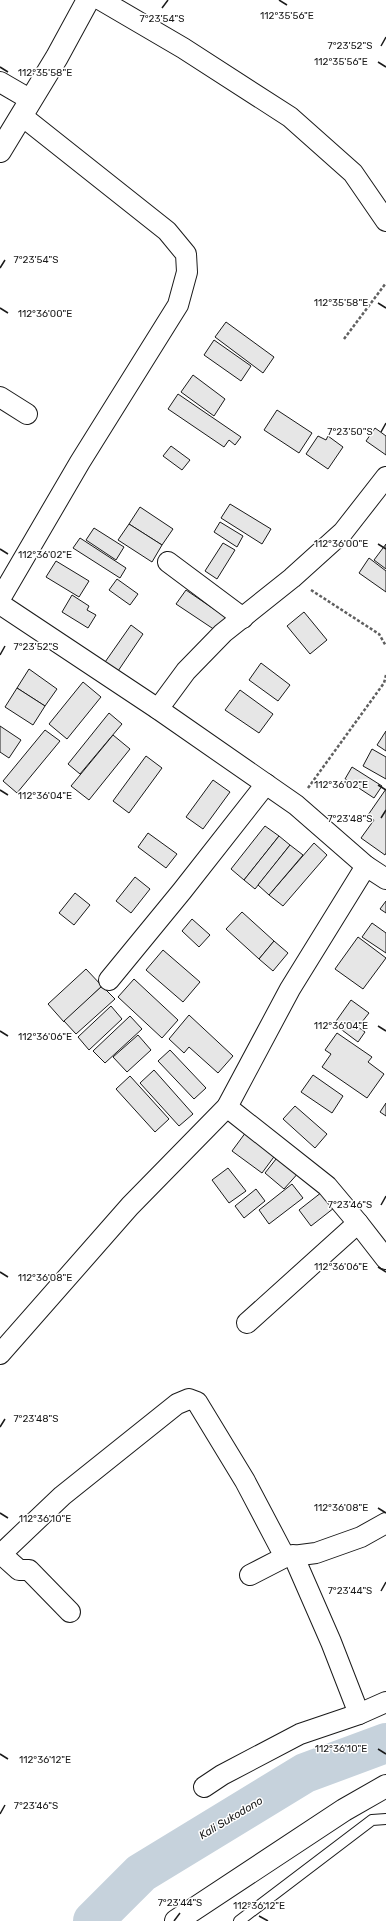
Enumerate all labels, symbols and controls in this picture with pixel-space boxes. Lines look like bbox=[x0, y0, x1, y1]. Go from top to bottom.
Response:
text: 112°35'56"E bbox=[260, 10, 314, 22]
text: 7°23'54"S bbox=[140, 13, 184, 25]
text: 7°23'52"S bbox=[328, 40, 372, 52]
text: 112°35'56"E bbox=[314, 56, 368, 68]
text: 112°35'58"E bbox=[18, 67, 72, 79]
text: 7°23'54"S bbox=[14, 254, 58, 266]
text: 112°35'58"E bbox=[314, 297, 368, 309]
text: 112°36'00"E bbox=[18, 308, 72, 320]
text: 7°23'50"S bbox=[327, 426, 373, 438]
text: 112°36'00"E bbox=[314, 538, 368, 550]
text: 112°36'02"E bbox=[18, 549, 72, 561]
text: 7°23'52"S bbox=[14, 641, 58, 653]
text: 112°36'02"E bbox=[314, 779, 368, 791]
text: 112°36'04"E bbox=[18, 790, 72, 802]
text: 7°23'48"S bbox=[327, 813, 373, 825]
text: 112°36'04"E bbox=[314, 1020, 368, 1032]
text: 112°36'06"E bbox=[18, 1031, 72, 1043]
text: 7°23'46"S bbox=[328, 1199, 372, 1211]
text: 112°36'06"E bbox=[314, 1261, 368, 1273]
text: 112°36'08"E bbox=[18, 1272, 72, 1284]
text: 7°23'48"S bbox=[13, 1413, 59, 1425]
text: 112°36'08"E bbox=[314, 1502, 368, 1514]
text: 112°36'10"E bbox=[19, 1513, 71, 1525]
text: 7°23'44"S bbox=[328, 1585, 372, 1597]
text: 112°36'10"E bbox=[315, 1743, 367, 1755]
text: 112°36'12"E bbox=[19, 1754, 71, 1766]
water label: Kali Sukodono bbox=[197, 1794, 265, 1842]
text: 7°23'46"S bbox=[14, 1800, 58, 1812]
text: 7°23'44"S bbox=[158, 1897, 202, 1909]
text: 112°36'12"E bbox=[233, 1900, 285, 1912]

